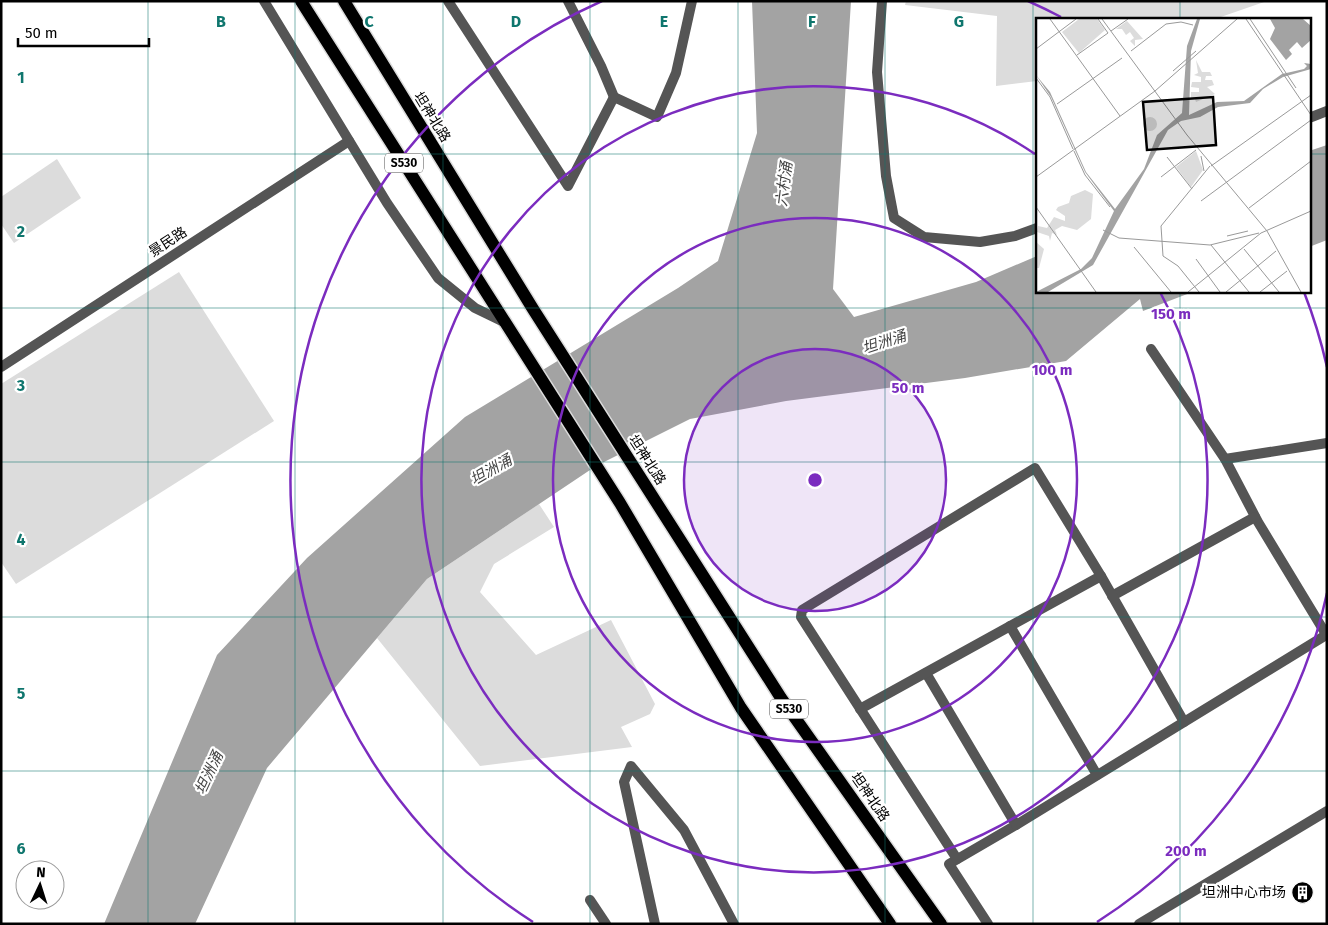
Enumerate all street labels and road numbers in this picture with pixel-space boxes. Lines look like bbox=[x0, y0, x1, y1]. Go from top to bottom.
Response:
street label: 坦神北路 bbox=[410, 89, 454, 145]
road number: S530 bbox=[385, 154, 423, 172]
street label: 景民路 bbox=[146, 223, 190, 261]
street label: 坦神北路 bbox=[625, 432, 669, 488]
road number: S530 bbox=[770, 700, 808, 719]
street label: 坦神北路 bbox=[847, 769, 893, 825]

